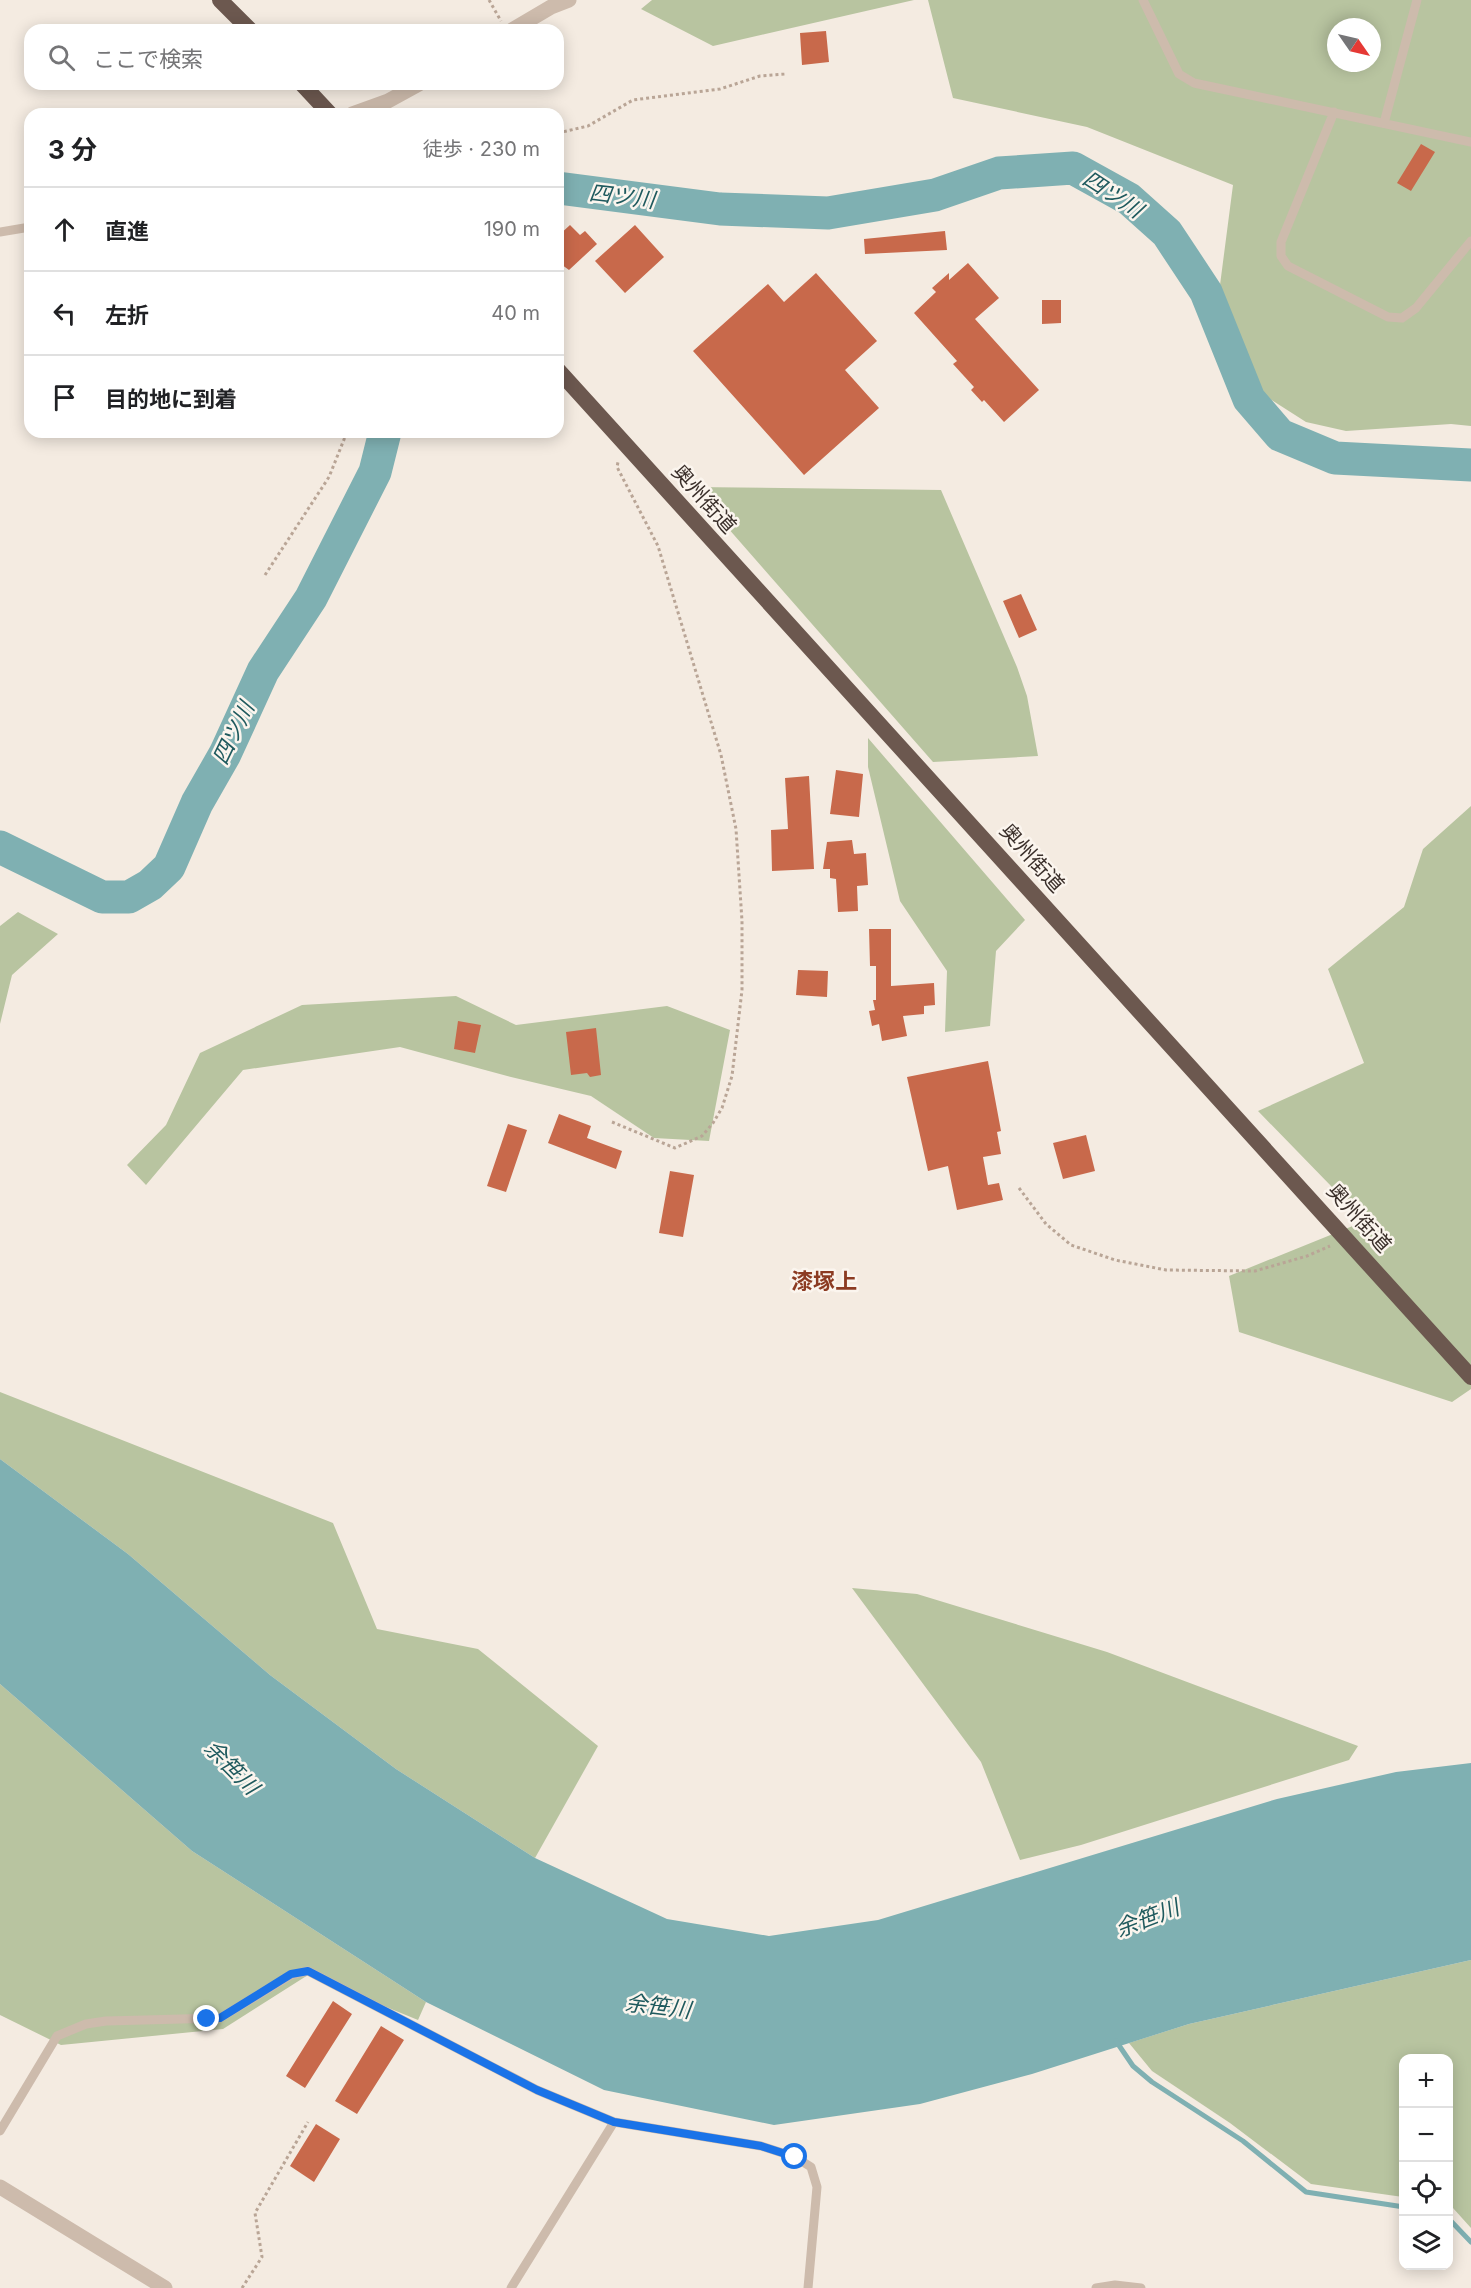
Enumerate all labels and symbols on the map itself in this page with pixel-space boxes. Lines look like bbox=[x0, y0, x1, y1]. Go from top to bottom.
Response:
north arrow bbox=[1327, 18, 1381, 72]
water label: 四ツ川 bbox=[1078, 165, 1149, 224]
water label: 四ツ川 bbox=[588, 179, 658, 213]
street label: 奥州街道 bbox=[667, 459, 742, 538]
water label: 四ツ川 bbox=[207, 696, 260, 768]
street label: 奥州街道 bbox=[995, 818, 1070, 897]
street label: 奥州街道 bbox=[1322, 1178, 1397, 1257]
district label: 漆塚上 bbox=[791, 1268, 857, 1294]
water label: 余笹川 bbox=[199, 1734, 266, 1801]
water label: 余笹川 bbox=[1112, 1893, 1184, 1942]
water label: 余笹川 bbox=[624, 1989, 694, 2023]
route end bbox=[193, 2005, 219, 2031]
route start bbox=[781, 2143, 807, 2169]

